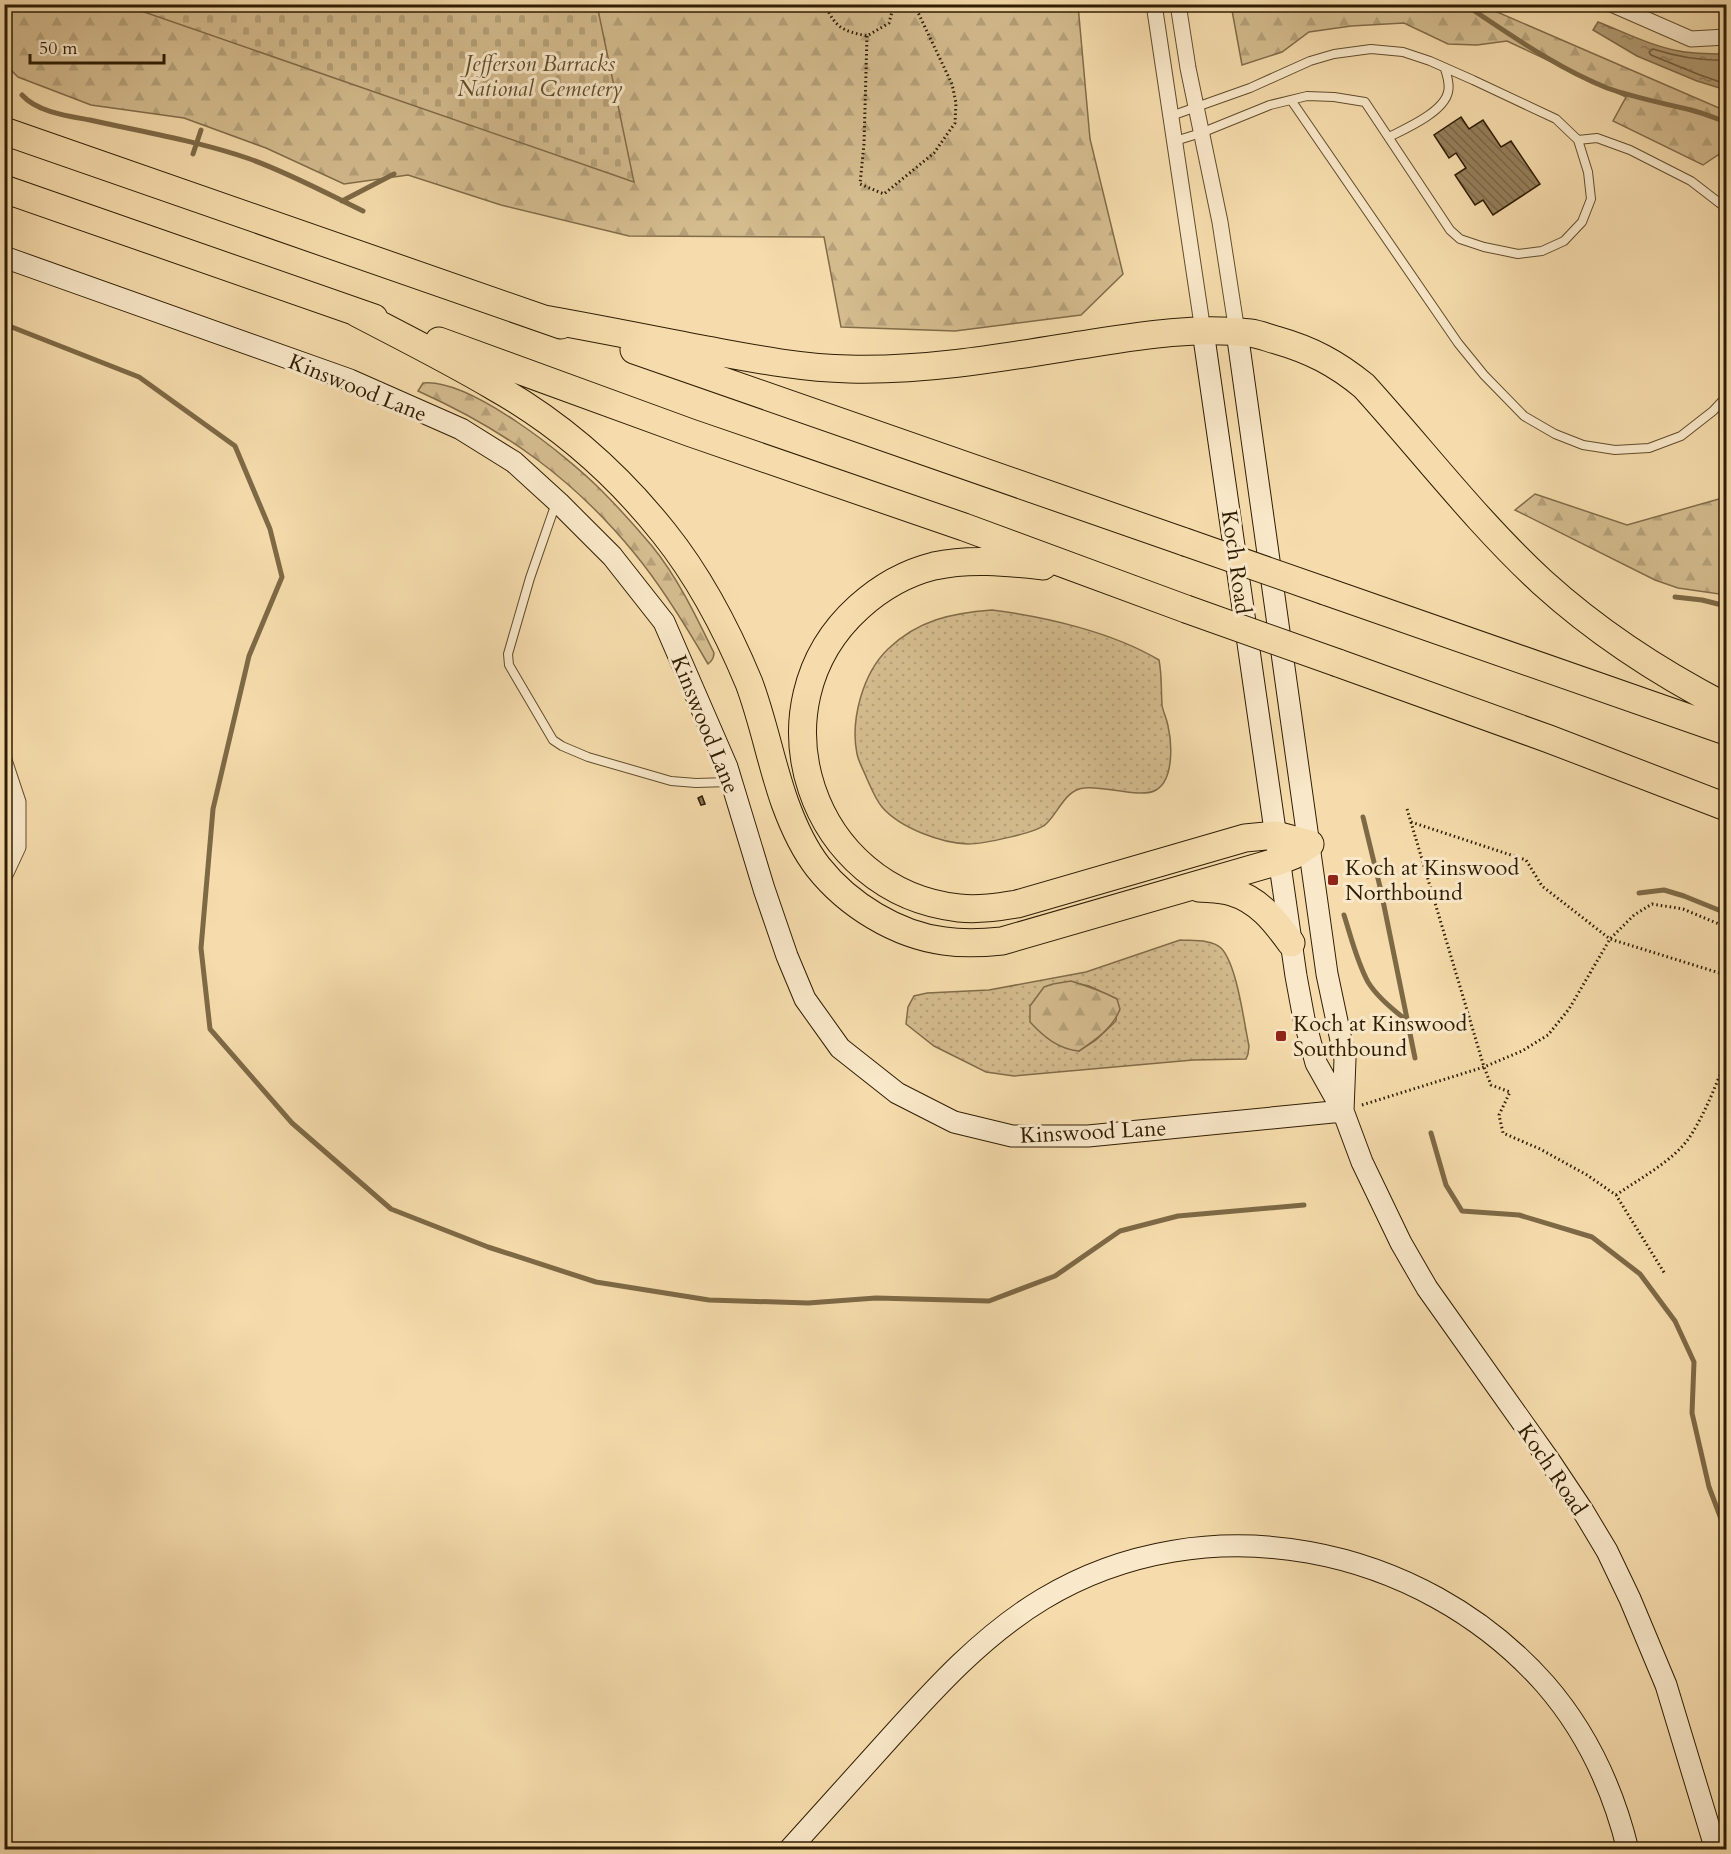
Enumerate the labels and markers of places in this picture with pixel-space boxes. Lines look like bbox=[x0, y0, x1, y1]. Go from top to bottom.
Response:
place label: Koch at Kinswood Northbound bbox=[1345, 853, 1519, 908]
marker: Koch at Kinswood Northbound bbox=[1326, 873, 1340, 887]
place label: Koch at Kinswood Southbound bbox=[1293, 1009, 1467, 1064]
marker: Koch at Kinswood Southbound bbox=[1274, 1029, 1288, 1043]

